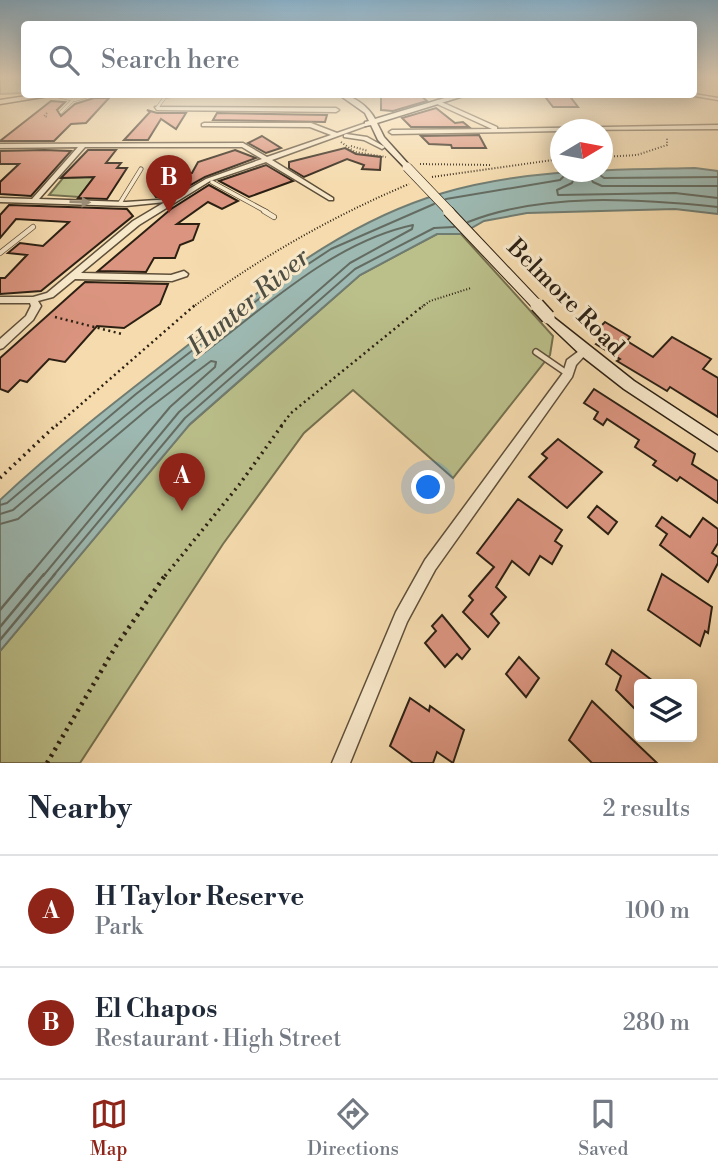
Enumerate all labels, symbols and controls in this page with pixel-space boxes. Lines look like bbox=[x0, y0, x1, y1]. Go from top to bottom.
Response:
search box bbox=[21, 21, 697, 98]
icon: search bbox=[45, 41, 83, 79]
text: Search here bbox=[101, 44, 240, 76]
north arrow bbox=[550, 119, 613, 182]
pin: B bbox=[146, 155, 192, 213]
one-way arrow bbox=[69, 197, 91, 208]
street label: Belmore Road bbox=[500, 232, 630, 363]
water label: Hunter River bbox=[180, 241, 317, 363]
pin: A bbox=[159, 453, 205, 511]
your location bbox=[411, 470, 445, 504]
map controls bbox=[634, 679, 697, 742]
button: layers bbox=[634, 679, 697, 742]
text: Nearby bbox=[28, 790, 132, 828]
text: 2 results bbox=[603, 795, 690, 823]
text: H Taylor Reserve bbox=[95, 881, 304, 913]
text: A bbox=[43, 897, 59, 925]
text: 100 m bbox=[625, 897, 690, 925]
text: Park bbox=[95, 913, 143, 941]
text: El Chapos bbox=[95, 993, 217, 1025]
text: B bbox=[42, 1009, 60, 1037]
text: 280 m bbox=[623, 1009, 690, 1037]
text: Restaurant · High Street bbox=[95, 1025, 341, 1053]
tab: Map bbox=[90, 1095, 128, 1161]
tab: Directions bbox=[307, 1095, 399, 1161]
tab: Saved bbox=[578, 1095, 628, 1161]

